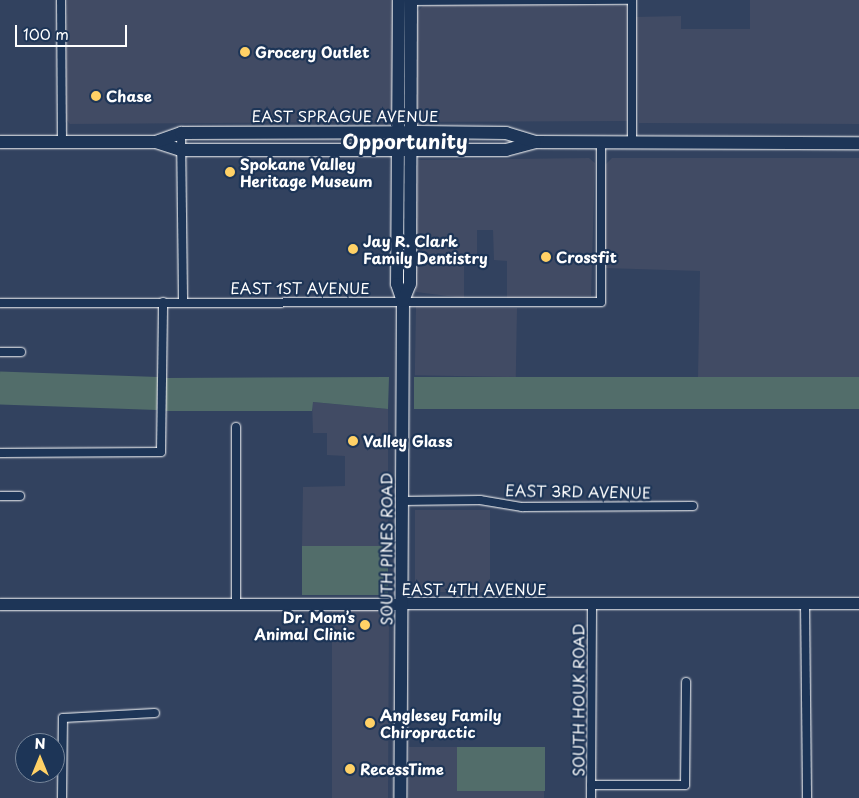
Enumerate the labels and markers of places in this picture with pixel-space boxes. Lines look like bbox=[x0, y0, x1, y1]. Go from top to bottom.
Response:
place label: Grocery Outlet bbox=[255, 43, 369, 61]
marker: Grocery Outlet bbox=[239, 46, 251, 58]
place label: Chase bbox=[106, 87, 152, 105]
marker: Chase bbox=[90, 90, 102, 102]
place label: Spokane Valley Heritage Museum bbox=[240, 154, 372, 189]
marker: Spokane Valley Heritage Museum bbox=[224, 166, 236, 178]
place label: Jay R. Clark Family Dentistry bbox=[363, 231, 489, 266]
marker: Jay R. Clark Family Dentistry bbox=[347, 243, 359, 255]
place label: Crossfit bbox=[556, 248, 617, 266]
marker: Crossfit bbox=[540, 251, 552, 263]
place label: Valley Glass bbox=[363, 432, 454, 450]
marker: Valley Glass bbox=[347, 435, 359, 447]
place label: Dr. Mom’s Animal Clinic bbox=[254, 607, 355, 642]
marker: Dr. Mom’s Animal Clinic bbox=[359, 619, 371, 631]
place label: Anglesey Family Chiropractic bbox=[380, 705, 502, 740]
marker: Anglesey Family Chiropractic bbox=[364, 717, 376, 729]
place label: RecessTime bbox=[360, 760, 444, 778]
marker: RecessTime bbox=[344, 763, 356, 775]

